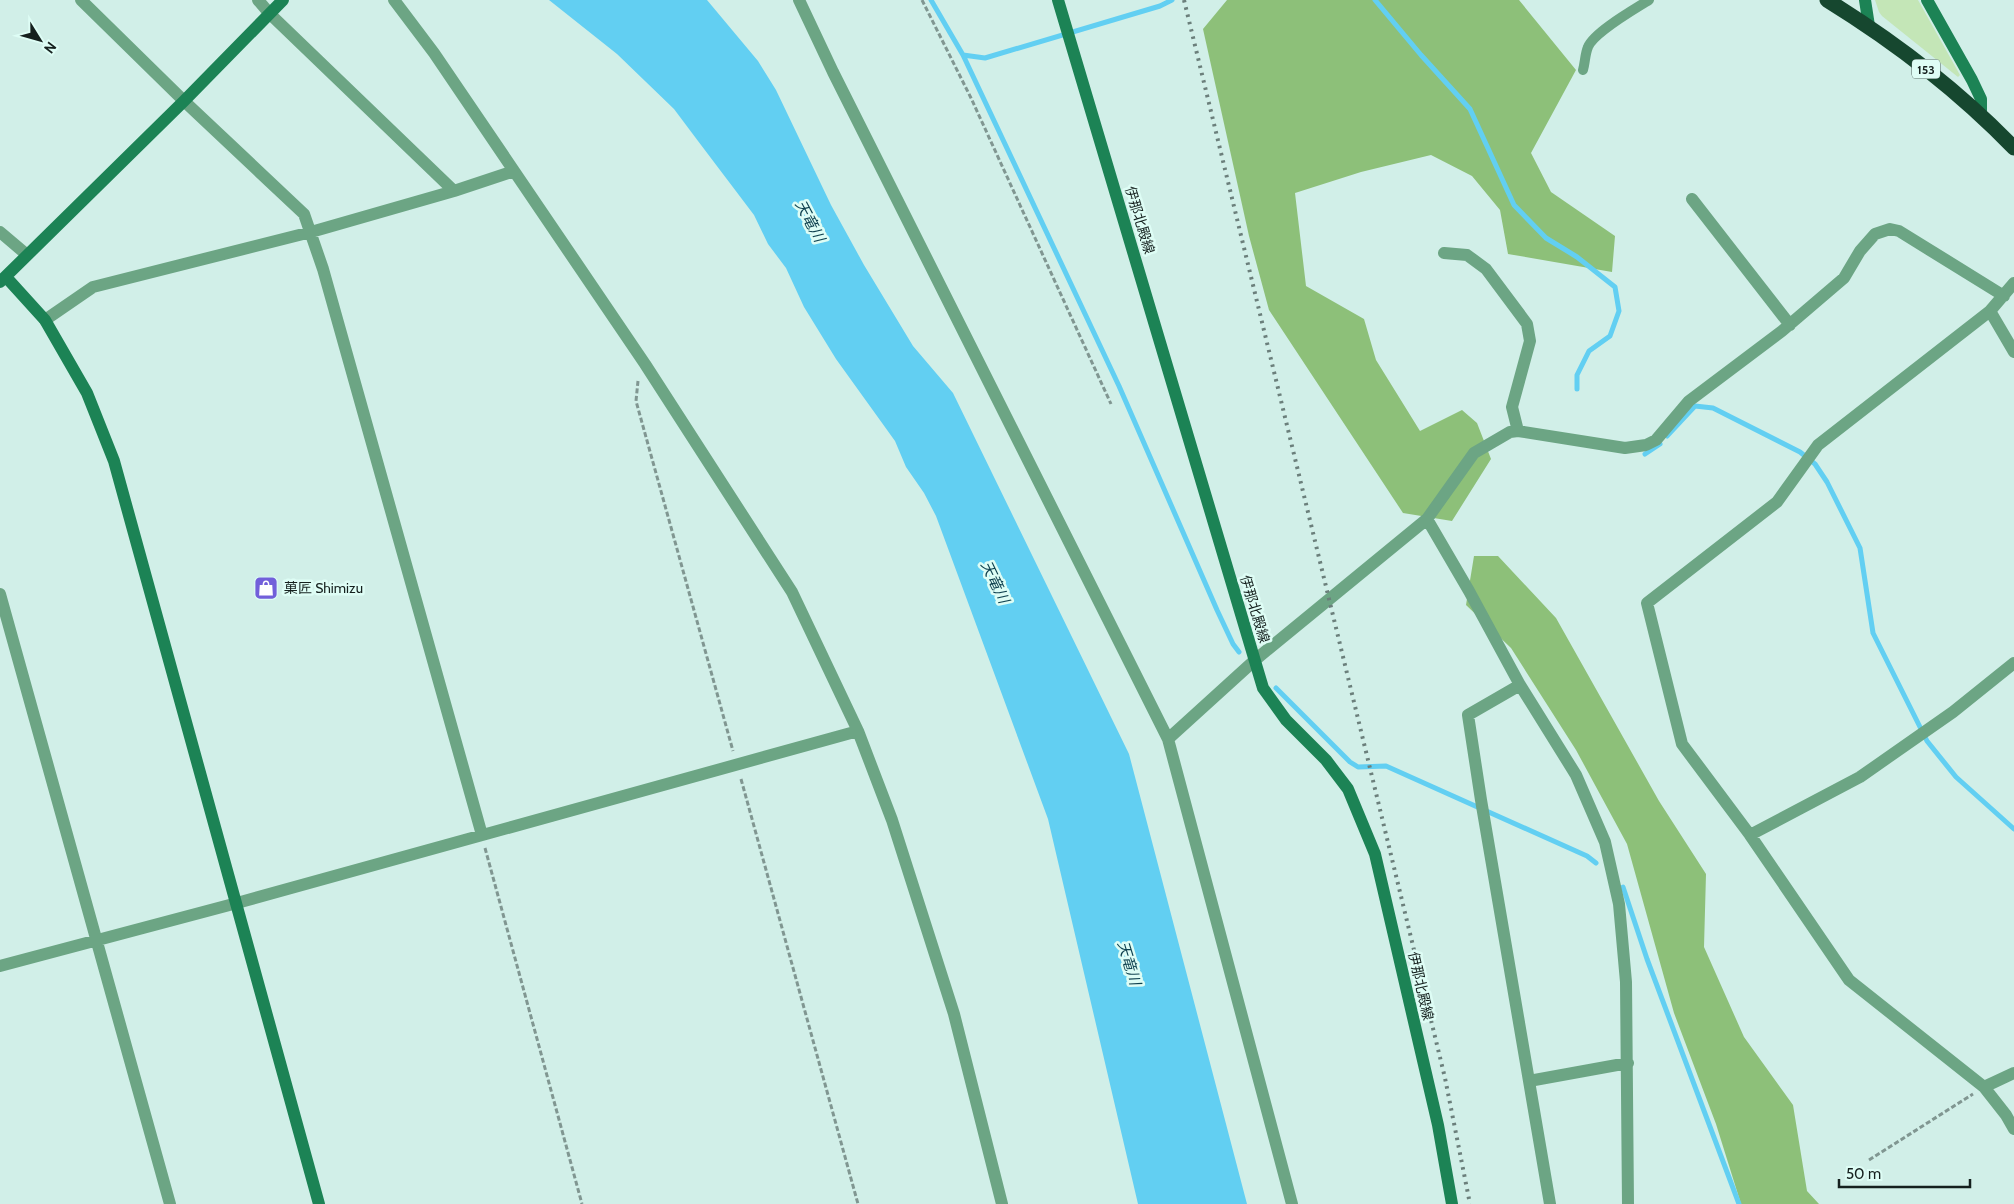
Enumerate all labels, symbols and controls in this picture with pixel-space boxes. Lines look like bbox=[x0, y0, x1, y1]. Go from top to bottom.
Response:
north arrow bbox=[15, 15, 65, 65]
text: N bbox=[40, 38, 61, 57]
road number: 153 bbox=[1912, 60, 1940, 78]
street label: 伊那北殿線 bbox=[1121, 184, 1159, 256]
water label: 天竜川 bbox=[791, 197, 829, 247]
water label: 天竜川 bbox=[977, 558, 1014, 608]
street label: 伊那北殿線 bbox=[1236, 573, 1274, 645]
shop icon: 菓匠 Shimizu bbox=[253, 575, 279, 601]
place label: 菓匠 Shimizu bbox=[284, 579, 363, 597]
water label: 天竜川 bbox=[1114, 939, 1145, 989]
street label: 伊那北殿線 bbox=[1404, 950, 1438, 1022]
scale bar bbox=[1839, 1156, 1970, 1188]
text: 50 m bbox=[1846, 1165, 1881, 1183]

